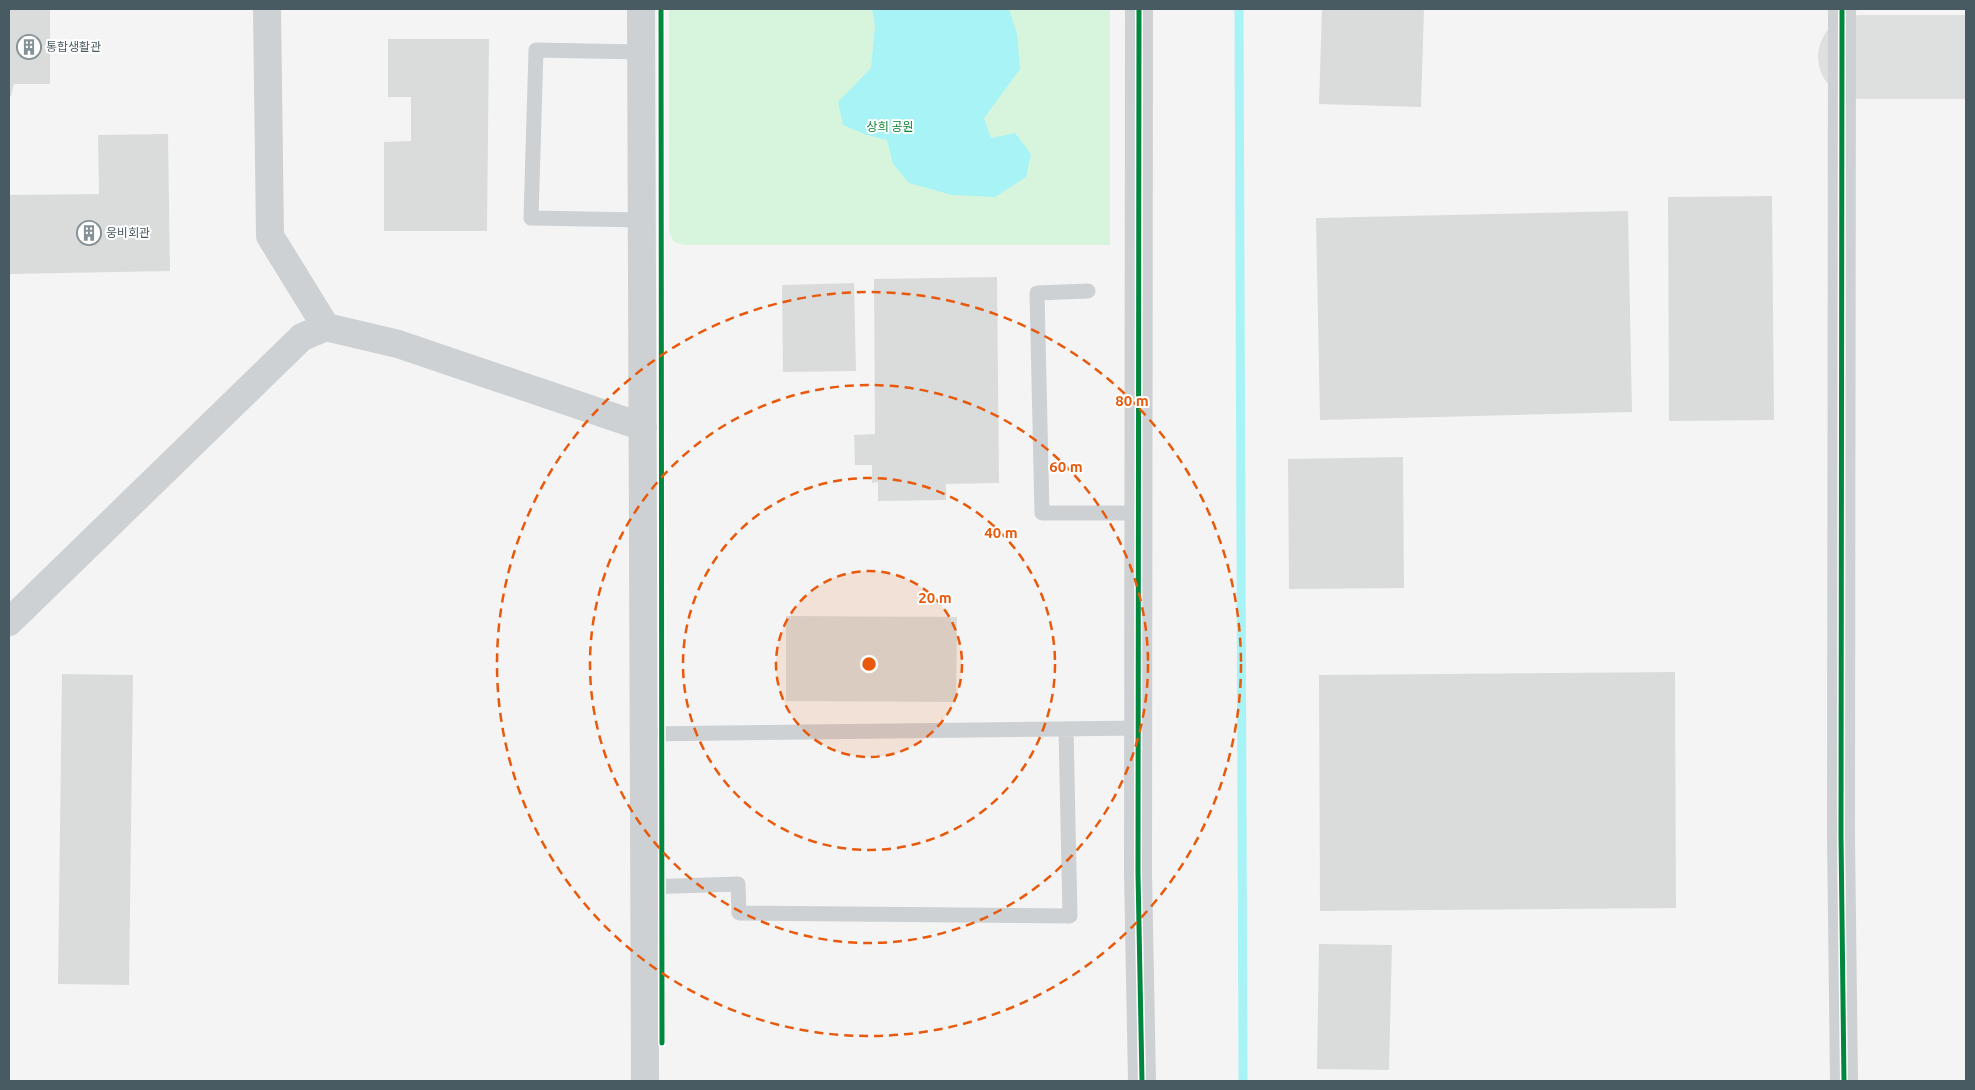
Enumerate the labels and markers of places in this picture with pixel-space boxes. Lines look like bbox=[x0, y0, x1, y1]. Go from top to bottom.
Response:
building icon: 통합생활관 bbox=[16, 34, 42, 60]
place label: 통합생활관 bbox=[46, 40, 101, 53]
building icon: 웅비회관 bbox=[76, 220, 102, 246]
place label: 웅비회관 bbox=[106, 226, 150, 239]
centre of rings bbox=[860, 655, 878, 673]

